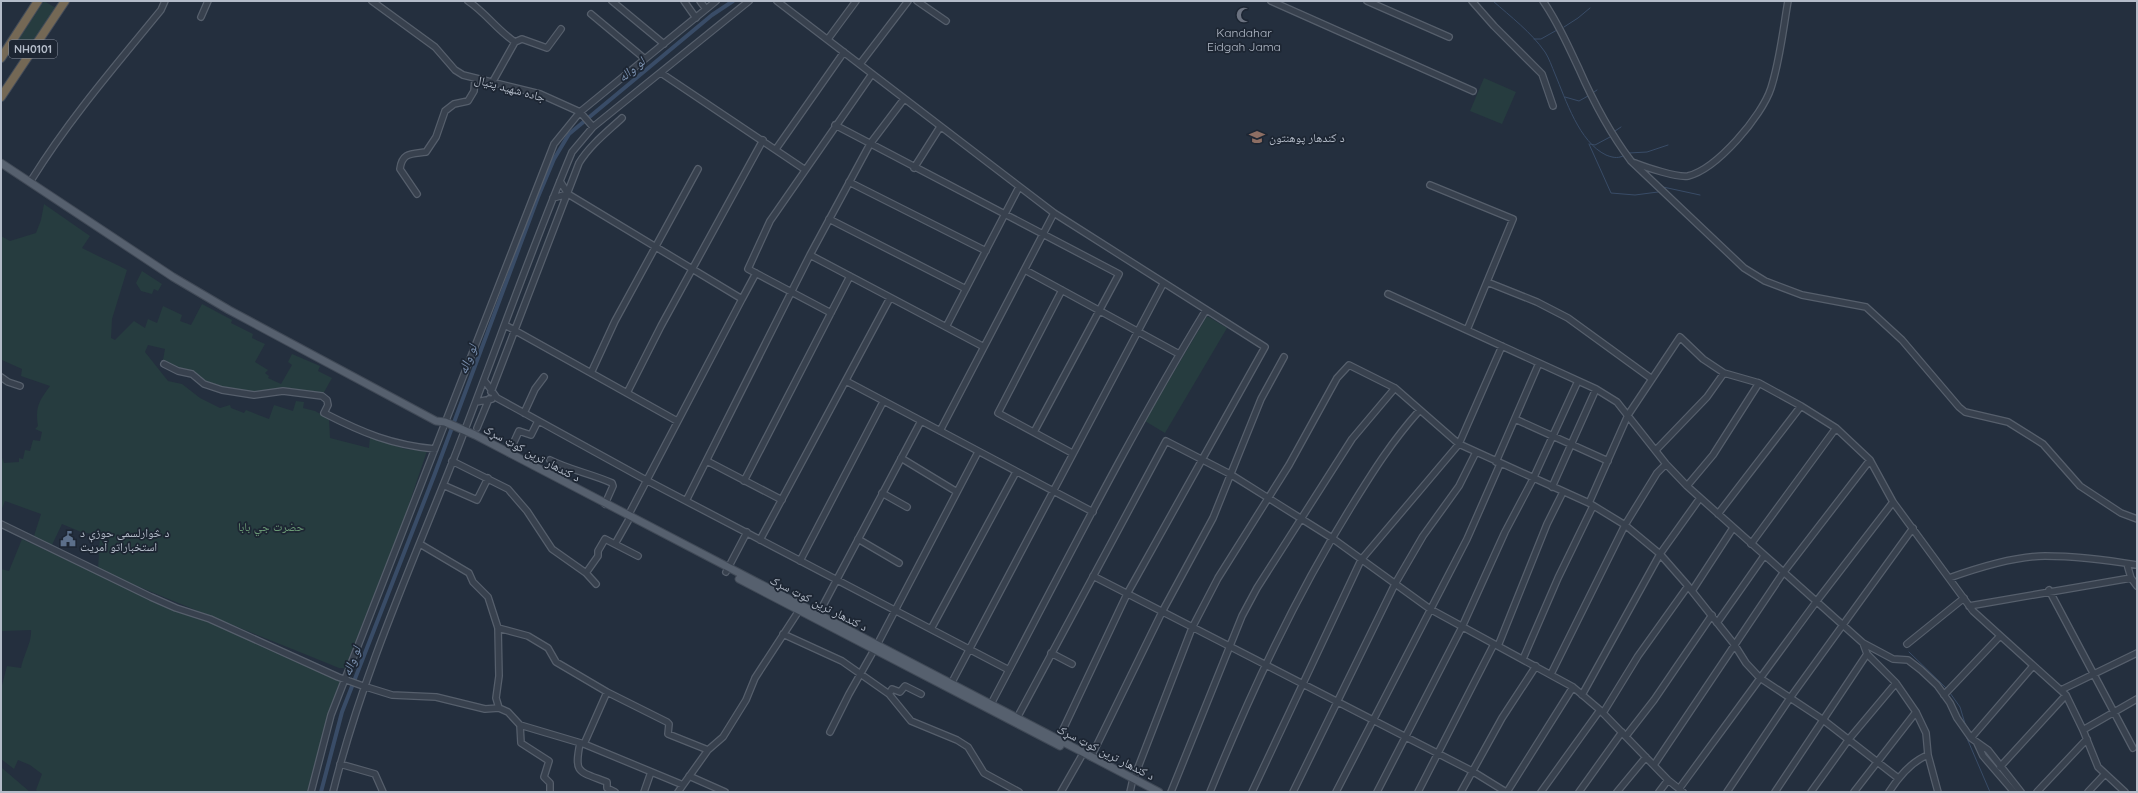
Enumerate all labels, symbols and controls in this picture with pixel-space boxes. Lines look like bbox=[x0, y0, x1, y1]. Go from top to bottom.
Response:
mosque icon: Kandahar Eidgah Jama bbox=[1235, 6, 1253, 24]
place label: Kandahar Eidgah Jama bbox=[1207, 25, 1281, 54]
road number: NH0101 bbox=[9, 40, 57, 58]
water label: لو واله bbox=[614, 52, 649, 85]
street label: جاده شهید پتیال bbox=[473, 71, 547, 105]
school or university icon: د کندهار پوهنتون bbox=[1248, 128, 1266, 146]
place label: د کندهار پوهنتون bbox=[1269, 130, 1345, 145]
water label: لو واله bbox=[454, 341, 480, 376]
street label: د کندهار ترين کوټ سړک bbox=[481, 421, 583, 485]
park label: حضرت جي بابا bbox=[238, 519, 304, 537]
place label: د څوارلسمی حوزې د استخباراتو آمريت bbox=[80, 525, 170, 554]
public building icon: د څوارلسمی حوزې د استخباراتو آمريت bbox=[59, 530, 77, 548]
street label: د کندهار ترين کوټ سړک bbox=[767, 572, 870, 635]
water label: لو واله bbox=[338, 643, 364, 678]
street label: د کندهار ترين کوټ سړک bbox=[1054, 721, 1157, 784]

